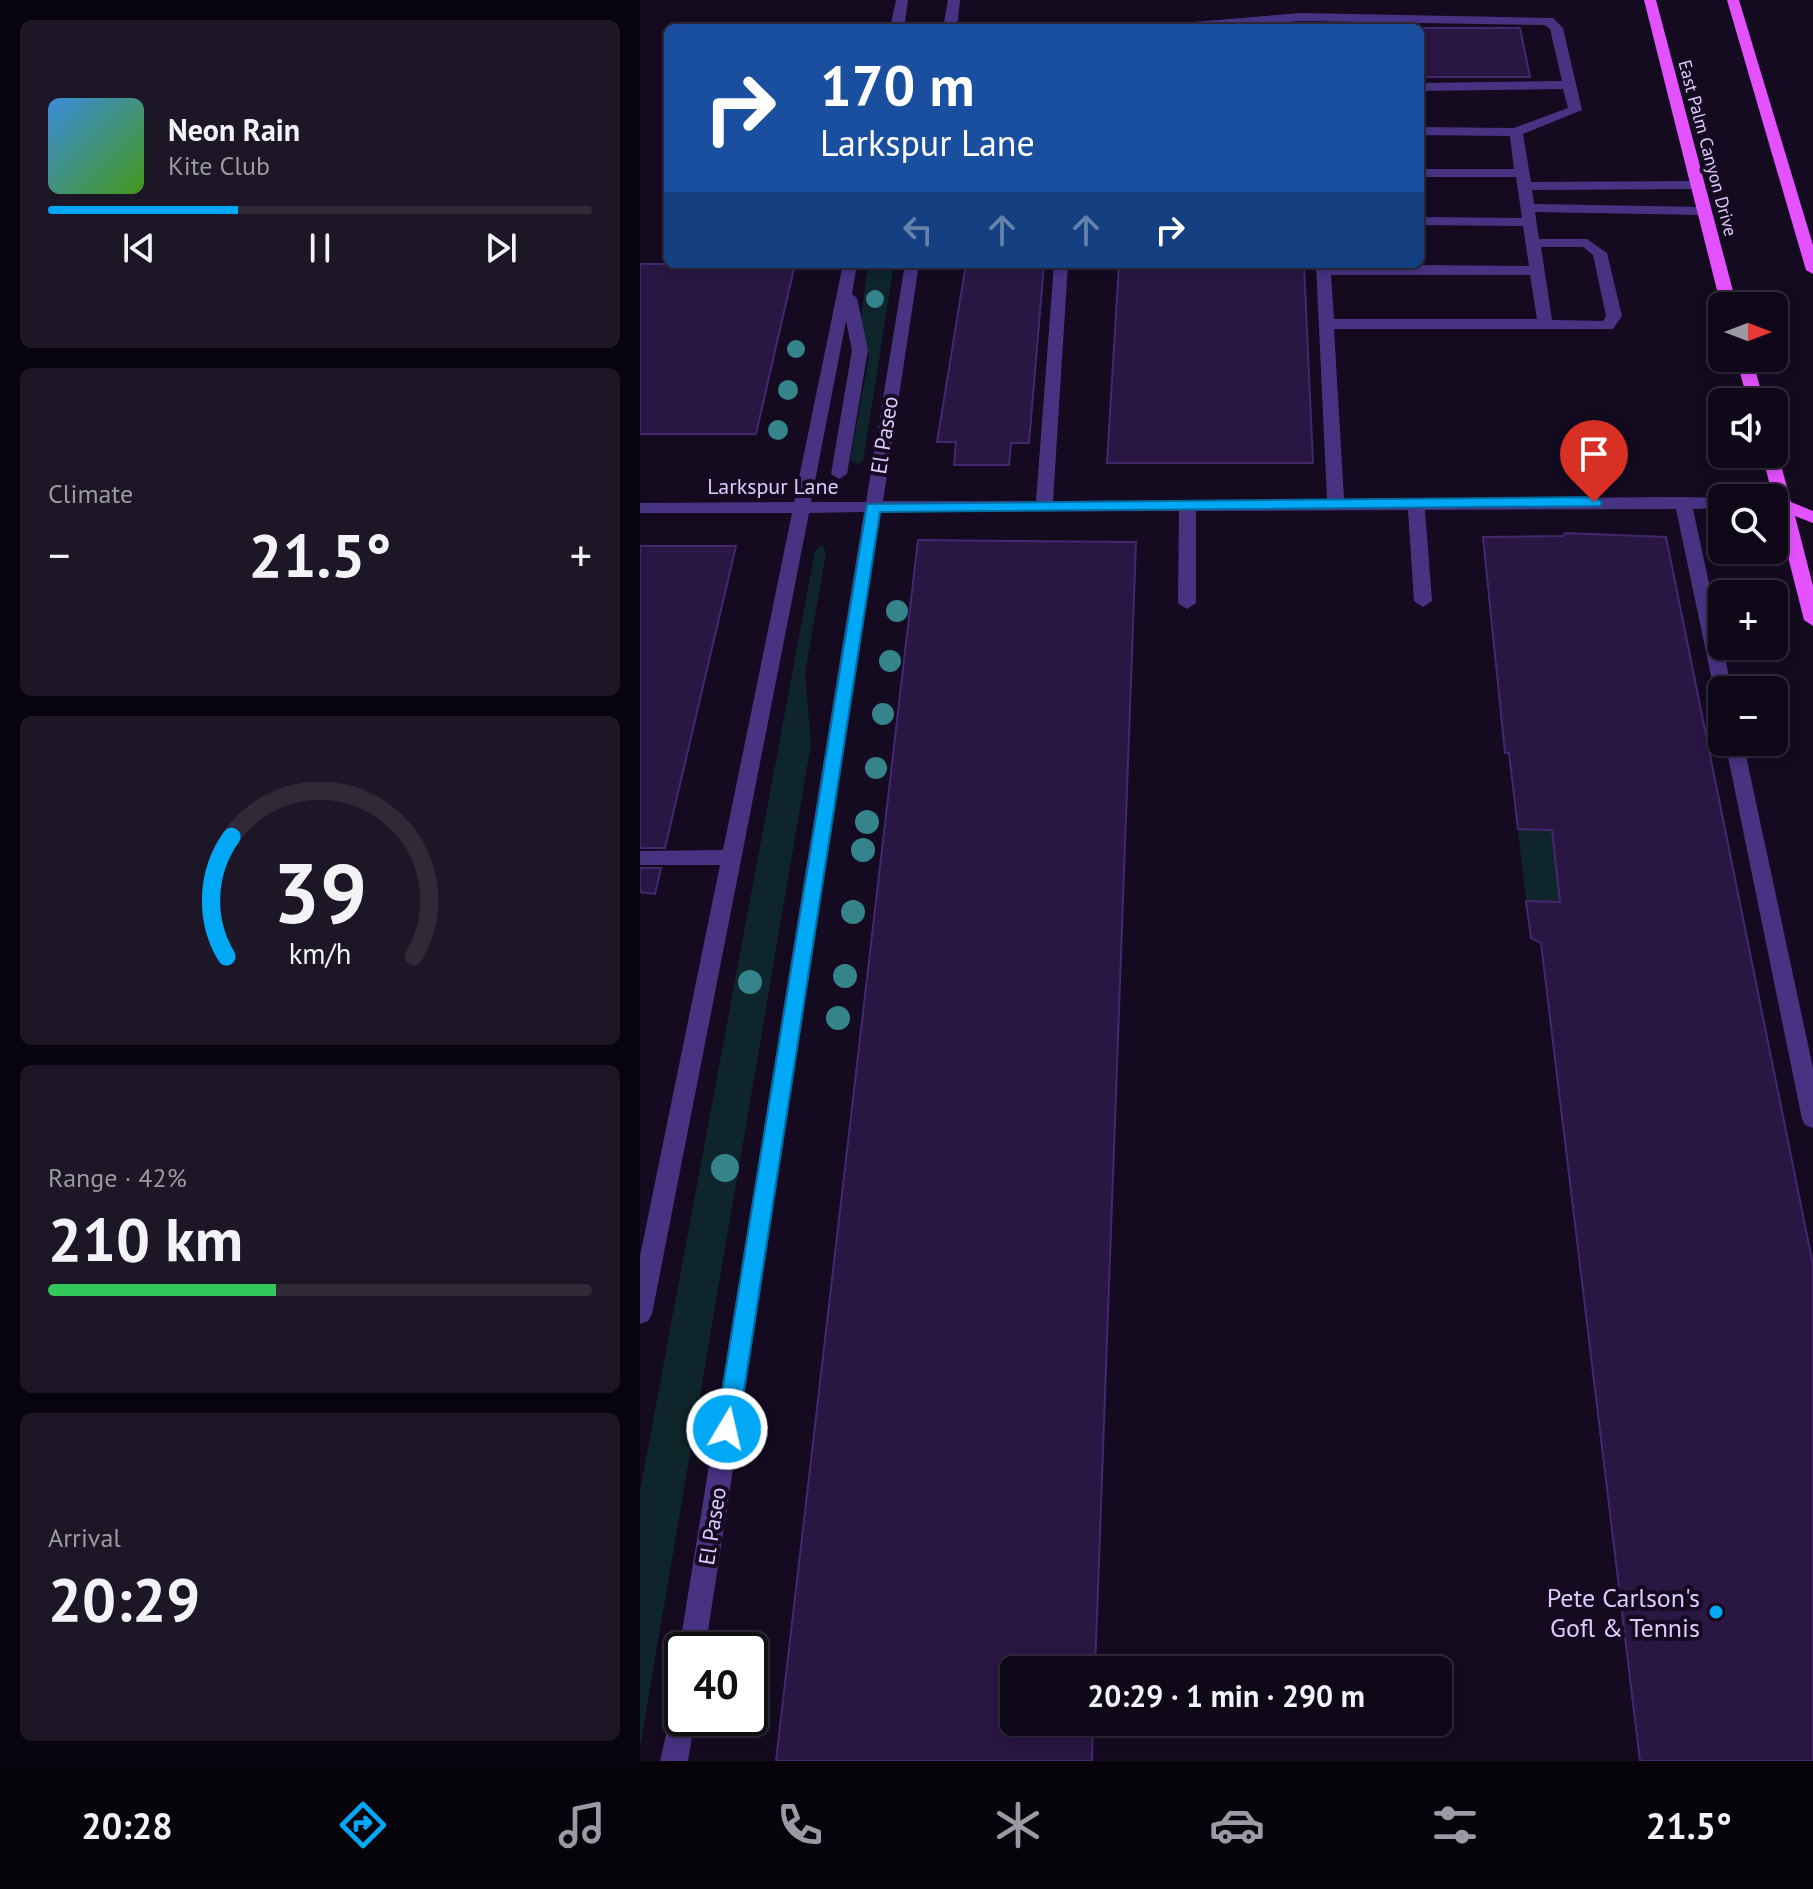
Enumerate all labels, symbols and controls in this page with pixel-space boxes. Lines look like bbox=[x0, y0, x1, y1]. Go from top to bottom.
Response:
text: 170 m bbox=[820, 49, 975, 121]
icon: right bbox=[688, 56, 792, 160]
street label: East Palm Canyon Drive bbox=[1673, 57, 1743, 239]
text: Neon Rain bbox=[168, 110, 300, 149]
text: Larkspur Lane bbox=[820, 119, 1035, 166]
text: Kite Club bbox=[168, 149, 270, 182]
icon: left bbox=[896, 208, 940, 252]
icon: ahead bbox=[980, 208, 1024, 252]
icon: ahead bbox=[1064, 208, 1108, 252]
icon: right bbox=[1148, 208, 1192, 252]
icon: previous bbox=[117, 226, 161, 270]
icon: pause bbox=[298, 226, 342, 270]
icon: next bbox=[479, 226, 523, 270]
north arrow bbox=[1708, 292, 1788, 372]
map controls bbox=[1708, 292, 1788, 756]
button: sound bbox=[1708, 388, 1788, 468]
street label: El Paseo bbox=[864, 394, 904, 476]
pin bbox=[1560, 420, 1628, 502]
icon: arrive bbox=[1572, 432, 1616, 476]
street label: Larkspur Lane bbox=[707, 472, 839, 500]
text: Climate bbox=[48, 477, 133, 510]
button: search bbox=[1708, 484, 1788, 564]
text: 21.5° bbox=[248, 516, 392, 594]
text: − bbox=[48, 526, 70, 583]
text: + bbox=[570, 526, 592, 583]
button: + bbox=[1708, 580, 1788, 660]
button: − bbox=[1708, 676, 1788, 756]
text: 39 bbox=[273, 837, 367, 945]
text: km/h bbox=[289, 935, 351, 972]
text: Range · 42% bbox=[48, 1161, 187, 1194]
text: 210 km bbox=[48, 1200, 243, 1278]
position arrow bbox=[685, 1387, 769, 1471]
street label: El Paseo bbox=[692, 1485, 732, 1567]
text: Arrival bbox=[48, 1521, 121, 1554]
text: 20:29 bbox=[48, 1560, 200, 1638]
place label: Pete Carlson's Gofl & Tennis bbox=[1547, 1581, 1700, 1644]
marker: Pete Carlson's Gofl & Tennis bbox=[1707, 1603, 1725, 1621]
speed limit sign: 40 bbox=[664, 1632, 768, 1736]
text: 20:29 · 1 min · 290 m bbox=[1087, 1676, 1365, 1715]
icon: directions bbox=[335, 1797, 391, 1853]
icon: music bbox=[554, 1797, 610, 1853]
icon: phone bbox=[772, 1797, 828, 1853]
icon: climate bbox=[990, 1797, 1046, 1853]
icon: car bbox=[1209, 1797, 1265, 1853]
icon: filters bbox=[1427, 1797, 1483, 1853]
text: 20:28 bbox=[81, 1802, 173, 1849]
text: 21.5° bbox=[1646, 1802, 1732, 1849]

